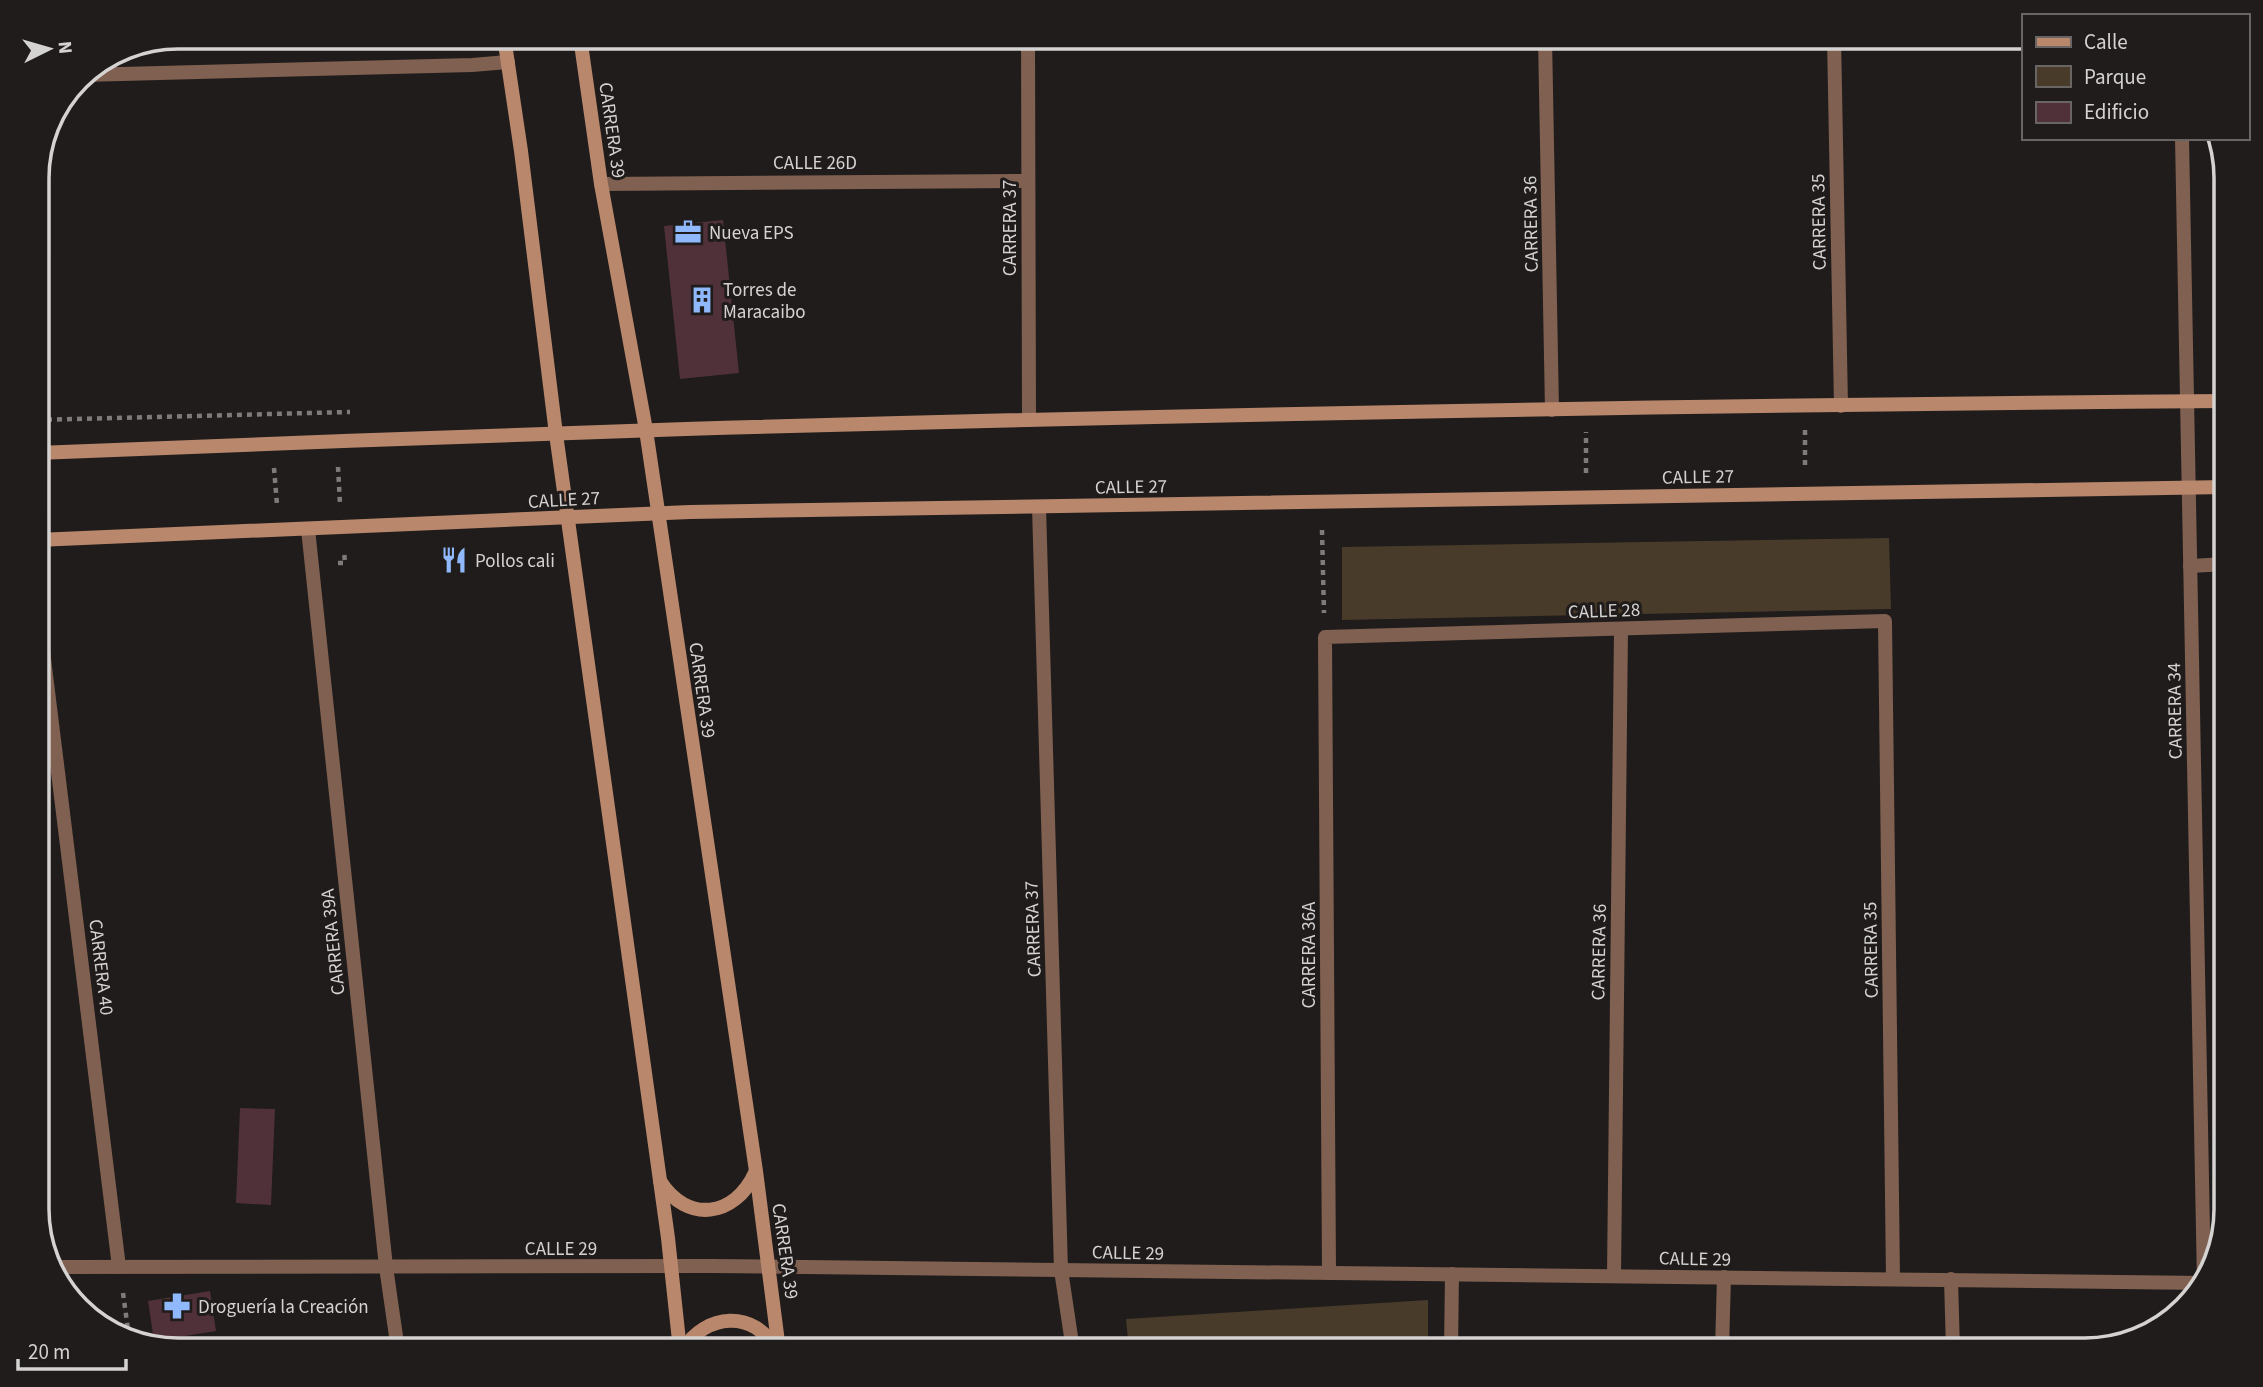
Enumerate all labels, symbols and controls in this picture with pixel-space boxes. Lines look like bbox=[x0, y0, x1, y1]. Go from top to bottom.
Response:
north arrow bbox=[14, 14, 84, 84]
legend bbox=[2022, 14, 2249, 140]
text: Calle bbox=[2084, 27, 2128, 57]
text: N bbox=[50, 40, 78, 55]
text: Parque bbox=[2084, 62, 2146, 92]
street label: CARRERA 39 bbox=[591, 81, 632, 180]
text: Edificio bbox=[2084, 97, 2149, 127]
street label: CALLE 26D bbox=[773, 150, 857, 177]
street label: CARRERA 35 bbox=[1805, 173, 1834, 270]
street label: CARRERA 36 bbox=[1517, 175, 1546, 272]
street label: CARRERA 37 bbox=[997, 180, 1024, 276]
office icon: Nueva EPS bbox=[673, 217, 703, 247]
place label: Nueva EPS bbox=[709, 220, 794, 247]
place label: Torres de Maracaibo bbox=[723, 277, 806, 326]
building icon: Torres de Maracaibo bbox=[687, 285, 717, 315]
street label: CALLE 27 bbox=[1662, 463, 1734, 492]
street label: CALLE 27 bbox=[1095, 473, 1167, 502]
street label: CALLE 27 bbox=[527, 485, 601, 516]
restaurant icon: Pollos cali bbox=[439, 545, 469, 575]
place label: Pollos cali bbox=[475, 548, 555, 575]
street label: CALLE 28 bbox=[1567, 597, 1641, 626]
street label: CARRERA 39 bbox=[681, 641, 722, 740]
street label: CARRERA 34 bbox=[2161, 662, 2190, 759]
street label: CARRERA 37 bbox=[1018, 880, 1049, 978]
street label: CARRERA 39A bbox=[314, 887, 353, 996]
street label: CARRERA 36A bbox=[1296, 901, 1323, 1008]
street label: CARRERA 35 bbox=[1857, 901, 1886, 998]
street label: CARRERA 36 bbox=[1585, 904, 1614, 1001]
street label: CARRERA 40 bbox=[81, 918, 120, 1017]
street label: CARRERA 39 bbox=[764, 1202, 805, 1301]
street label: CALLE 29 bbox=[525, 1236, 597, 1263]
street label: CALLE 29 bbox=[1092, 1239, 1164, 1268]
street label: CALLE 29 bbox=[1659, 1245, 1731, 1274]
pharmacy icon: Droguería la Creación bbox=[162, 1291, 192, 1321]
place label: Droguería la Creación bbox=[198, 1294, 369, 1321]
scale bar bbox=[18, 1328, 126, 1372]
text: 20 m bbox=[28, 1337, 70, 1367]

